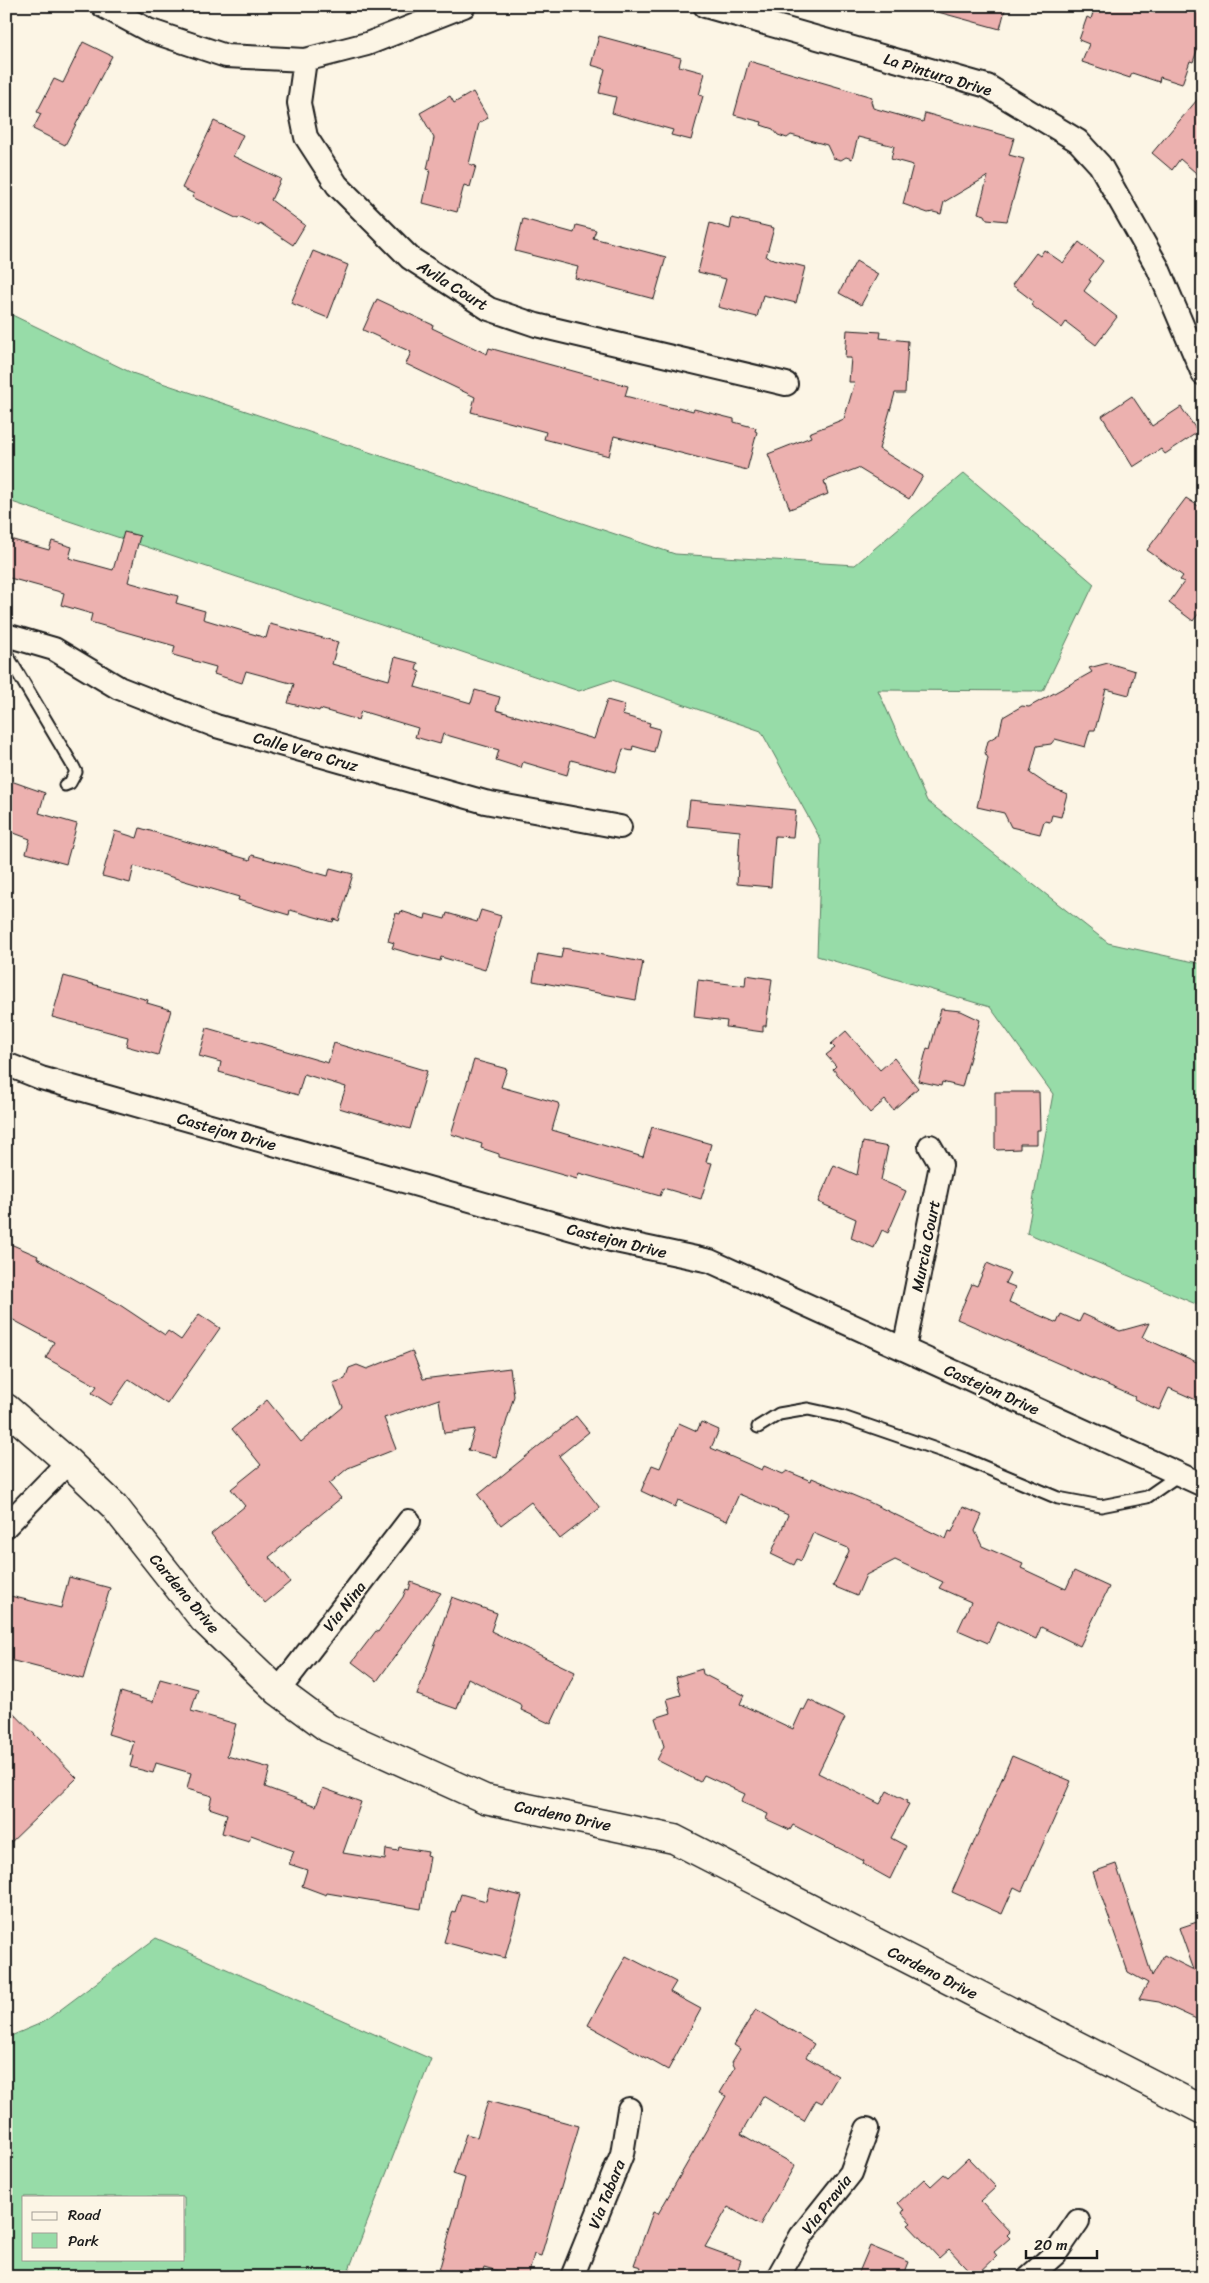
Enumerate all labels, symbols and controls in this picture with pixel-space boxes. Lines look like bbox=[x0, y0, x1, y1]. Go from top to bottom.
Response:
street label: La Pintura Drive bbox=[880, 44, 996, 105]
street label: Avila Court bbox=[411, 252, 494, 319]
street label: Calle Vera Cruz bbox=[250, 723, 362, 780]
street label: Castejon Drive bbox=[174, 1103, 280, 1160]
street label: Murcia Court bbox=[902, 1198, 949, 1295]
street label: Castejon Drive bbox=[564, 1214, 670, 1267]
street label: Castejon Drive bbox=[939, 1355, 1044, 1423]
street label: Cardeno Drive bbox=[142, 1546, 227, 1640]
street label: Via Nina bbox=[315, 1574, 374, 1638]
street label: Cardeno Drive bbox=[512, 1791, 614, 1840]
street label: Cardeno Drive bbox=[882, 1937, 983, 2008]
street label: Via Tabara bbox=[579, 2154, 634, 2233]
street label: Via Pravia bbox=[793, 2167, 860, 2241]
legend bbox=[22, 2196, 185, 2260]
text: Road bbox=[68, 2202, 101, 2228]
text: Park bbox=[68, 2228, 99, 2254]
scale bar bbox=[1026, 2228, 1098, 2260]
text: 20 m bbox=[1034, 2232, 1068, 2258]

